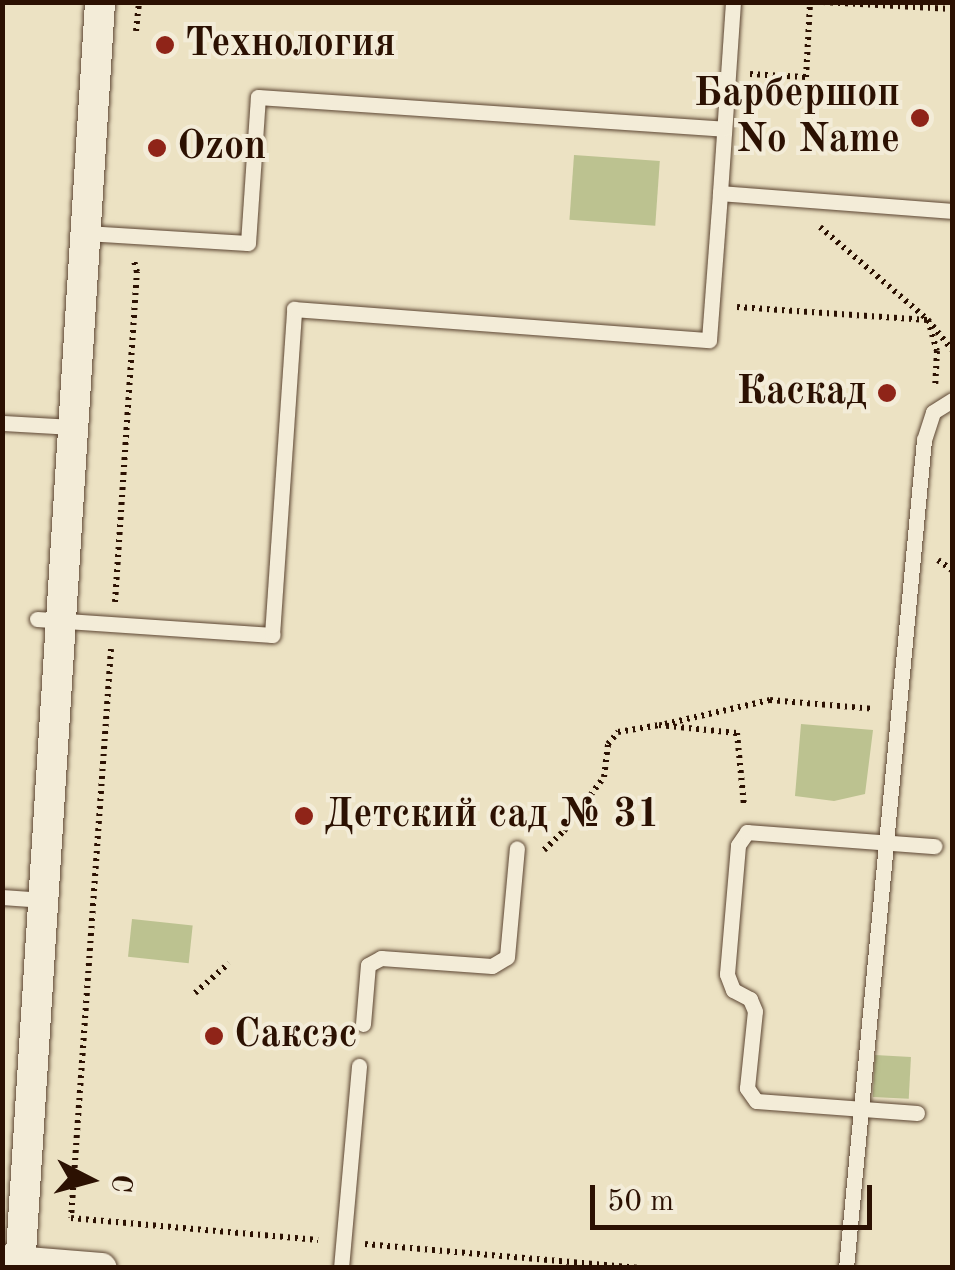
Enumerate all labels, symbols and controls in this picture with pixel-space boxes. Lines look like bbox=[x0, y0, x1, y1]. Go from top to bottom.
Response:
place label: Технология bbox=[185, 21, 396, 69]
marker: Технология bbox=[154, 34, 176, 56]
place label: Барбершоп No Name bbox=[694, 71, 900, 165]
marker: Барбершоп No Name bbox=[909, 107, 931, 129]
place label: Ozon bbox=[177, 124, 266, 172]
marker: Ozon bbox=[146, 137, 168, 159]
place label: Каскад bbox=[736, 369, 867, 417]
marker: Каскад bbox=[876, 382, 898, 404]
place label: Детский сад № 31 bbox=[324, 792, 660, 840]
marker: Детский сад № 31 bbox=[293, 805, 315, 827]
place label: Саксэс bbox=[234, 1012, 357, 1060]
marker: Саксэс bbox=[203, 1025, 225, 1047]
north arrow bbox=[40, 1130, 140, 1230]
scale bar bbox=[595, 1165, 878, 1227]
text: С bbox=[105, 1172, 135, 1194]
text: 50 m bbox=[607, 1187, 674, 1217]

